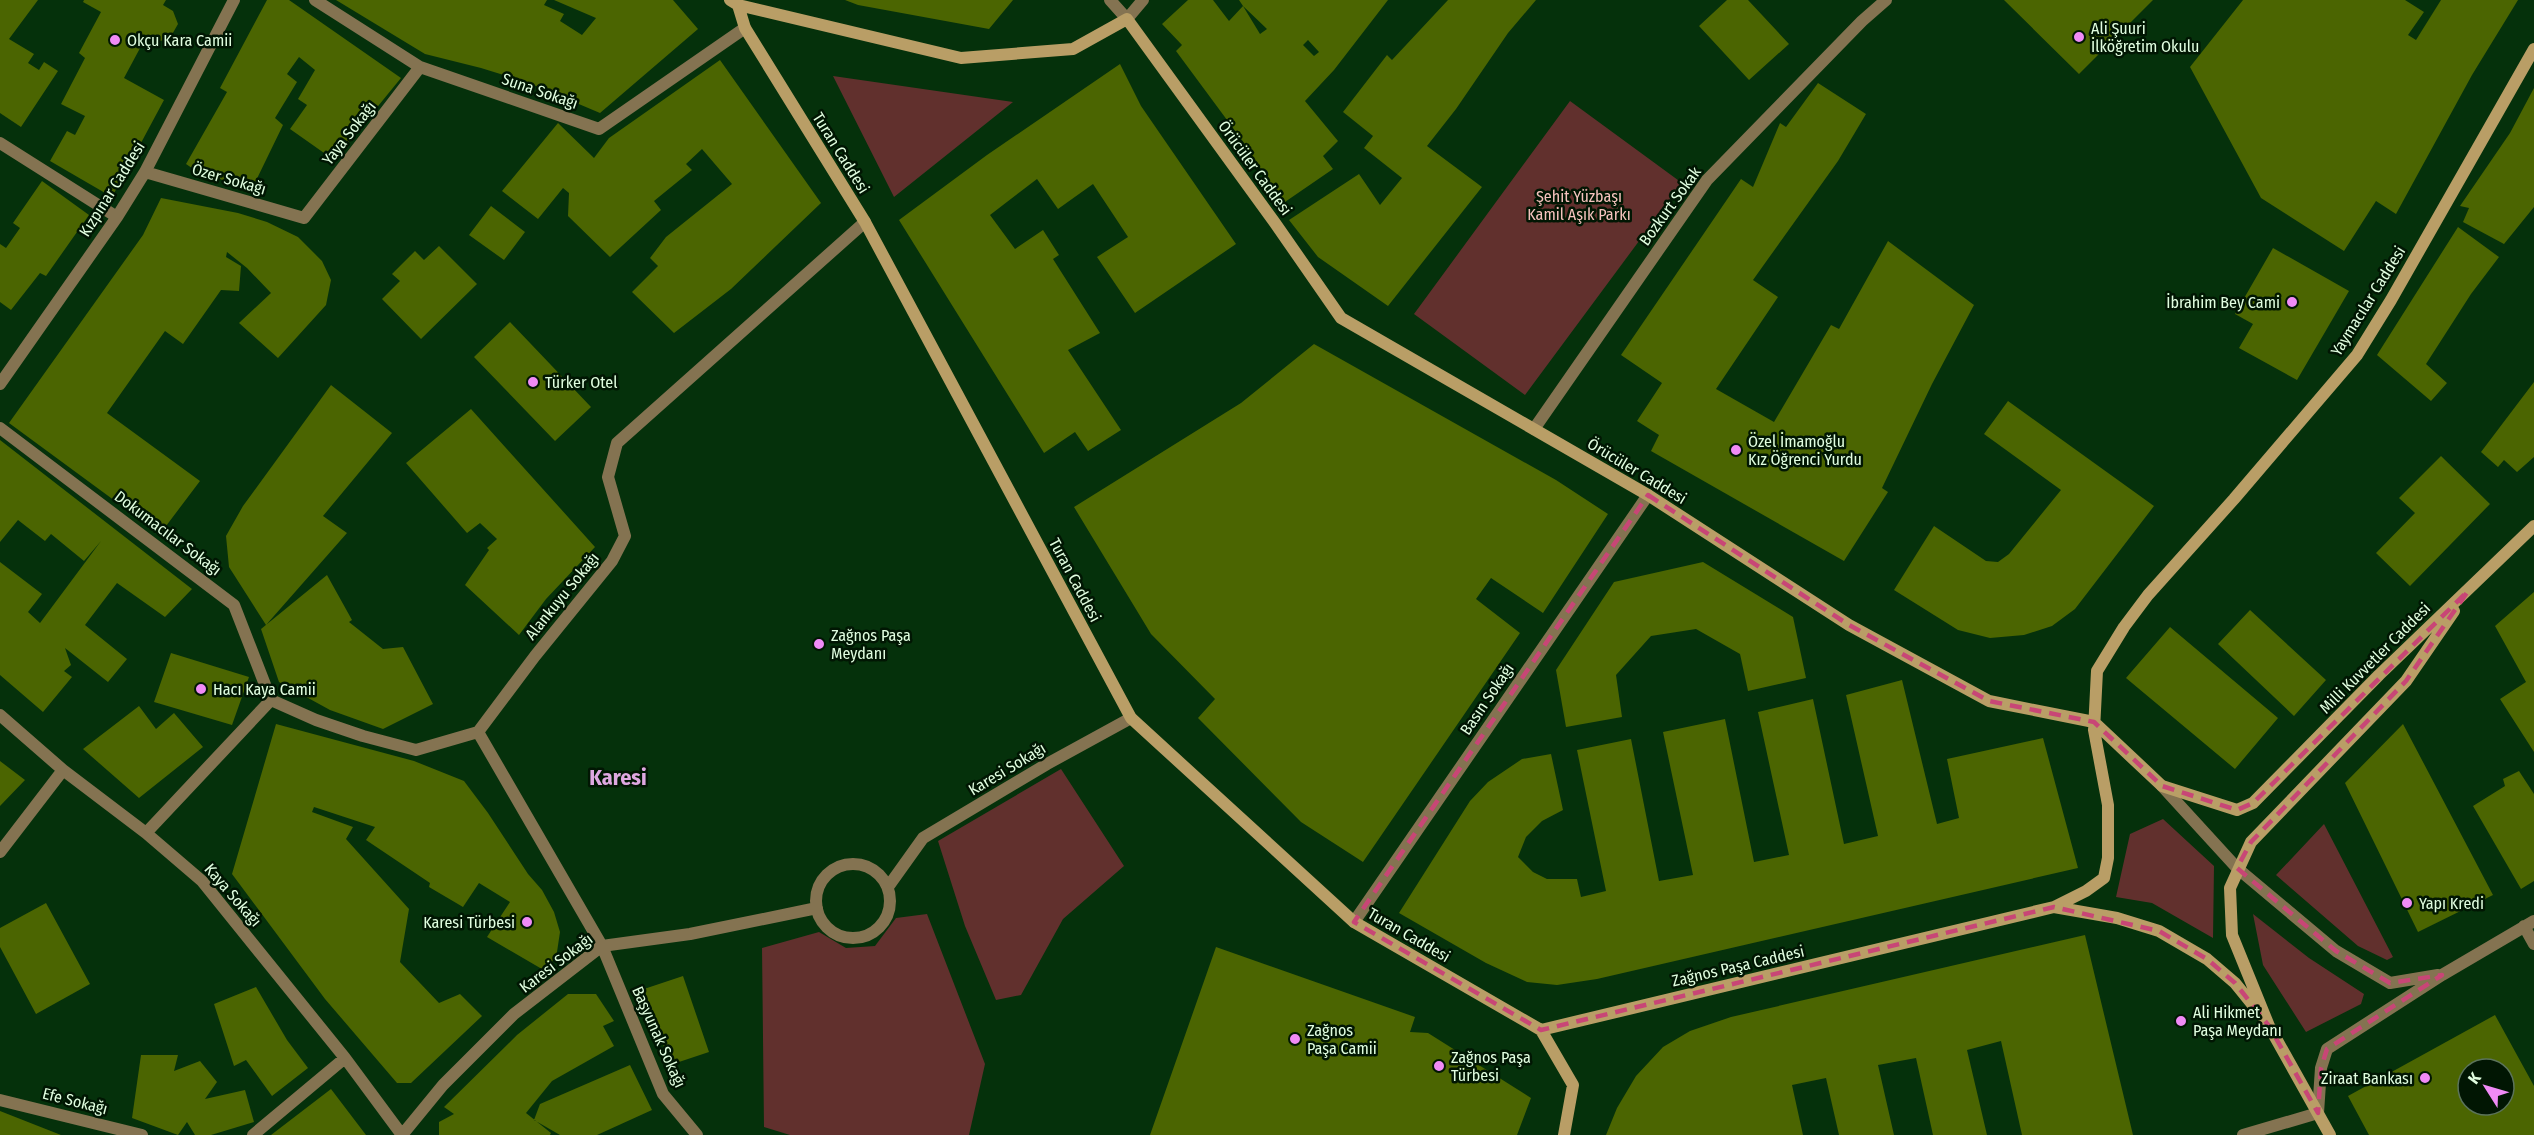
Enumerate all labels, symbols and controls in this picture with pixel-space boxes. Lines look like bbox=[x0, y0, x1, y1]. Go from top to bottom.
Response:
place label: Ali Şuuri İlköğretim Okulu bbox=[2091, 19, 2199, 56]
marker: Ali Şuuri İlköğretim Okulu bbox=[2072, 30, 2086, 44]
place label: Okçu Kara Camii bbox=[127, 31, 232, 50]
marker: Okçu Kara Camii bbox=[108, 33, 122, 47]
street label: Suna Sokağı bbox=[499, 69, 581, 113]
street label: Yaya Sokağı bbox=[318, 97, 380, 169]
street label: Turan Caddesi bbox=[809, 109, 873, 197]
street label: Örücüler Caddesi bbox=[1214, 117, 1296, 219]
street label: Kızpınar Caddesi bbox=[75, 138, 149, 240]
street label: Özer Sokağı bbox=[190, 159, 268, 199]
street label: Bozkurt Sokak bbox=[1635, 163, 1705, 249]
park label: Şehit Yüzbaşı Kamil Aşık Parkı bbox=[1527, 187, 1631, 224]
street label: Yaymacılar Caddesi bbox=[2327, 243, 2409, 359]
place label: İbrahim Bey Cami bbox=[2166, 293, 2280, 312]
marker: İbrahim Bey Cami bbox=[2285, 295, 2299, 309]
place label: Türker Otel bbox=[545, 373, 617, 392]
marker: Türker Otel bbox=[526, 375, 540, 389]
place label: Özel İmamoğlu Kız Öğrenci Yurdu bbox=[1748, 432, 1862, 469]
street label: Örücüler Caddesi bbox=[1584, 434, 1690, 508]
marker: Özel İmamoğlu Kız Öğrenci Yurdu bbox=[1729, 443, 1743, 457]
street label: Dokumacılar Sokağı bbox=[111, 487, 225, 579]
street label: Turan Caddesi bbox=[1045, 535, 1105, 625]
street label: Alankuyu Sokağı bbox=[521, 549, 603, 643]
street label: Milli Kuvvetler Caddesi bbox=[2316, 599, 2434, 717]
place label: Zağnos Paşa Meydanı bbox=[831, 626, 911, 663]
marker: Zağnos Paşa Meydanı bbox=[812, 637, 826, 651]
street label: Basın Sokağı bbox=[1456, 660, 1518, 738]
place label: Hacı Kaya Camii bbox=[213, 680, 316, 699]
marker: Hacı Kaya Camii bbox=[194, 682, 208, 696]
street label: Karesi Sokağı bbox=[965, 739, 1049, 799]
district label: Karesi bbox=[589, 764, 647, 791]
street label: Kaya Sokağı bbox=[200, 860, 266, 930]
place label: Yapı Kredi bbox=[2419, 894, 2484, 913]
marker: Yapı Kredi bbox=[2400, 896, 2414, 910]
street label: Turan Caddesi bbox=[1364, 904, 1454, 966]
place label: Karesi Türbesi bbox=[423, 913, 515, 932]
marker: Karesi Türbesi bbox=[520, 915, 534, 929]
street label: Karesi Sokağı bbox=[516, 929, 596, 997]
street label: Zağnos Paşa Caddesi bbox=[1670, 942, 1806, 990]
street label: Başyunak Sokağı bbox=[628, 983, 690, 1091]
place label: Ali Hikmet Paşa Meydanı bbox=[2193, 1003, 2282, 1040]
marker: Ali Hikmet Paşa Meydanı bbox=[2174, 1014, 2188, 1028]
place label: Zağnos Paşa Camii bbox=[1307, 1021, 1377, 1058]
marker: Zağnos Paşa Camii bbox=[1288, 1032, 1302, 1046]
place label: Zağnos Paşa Türbesi bbox=[1451, 1048, 1531, 1085]
north arrow bbox=[2456, 1057, 2516, 1117]
marker: Zağnos Paşa Türbesi bbox=[1432, 1059, 1446, 1073]
text: K bbox=[2464, 1068, 2485, 1088]
place label: Ziraat Bankası bbox=[2321, 1069, 2413, 1088]
marker: Ziraat Bankası bbox=[2418, 1071, 2432, 1085]
street label: Efe Sokağı bbox=[40, 1084, 110, 1118]

